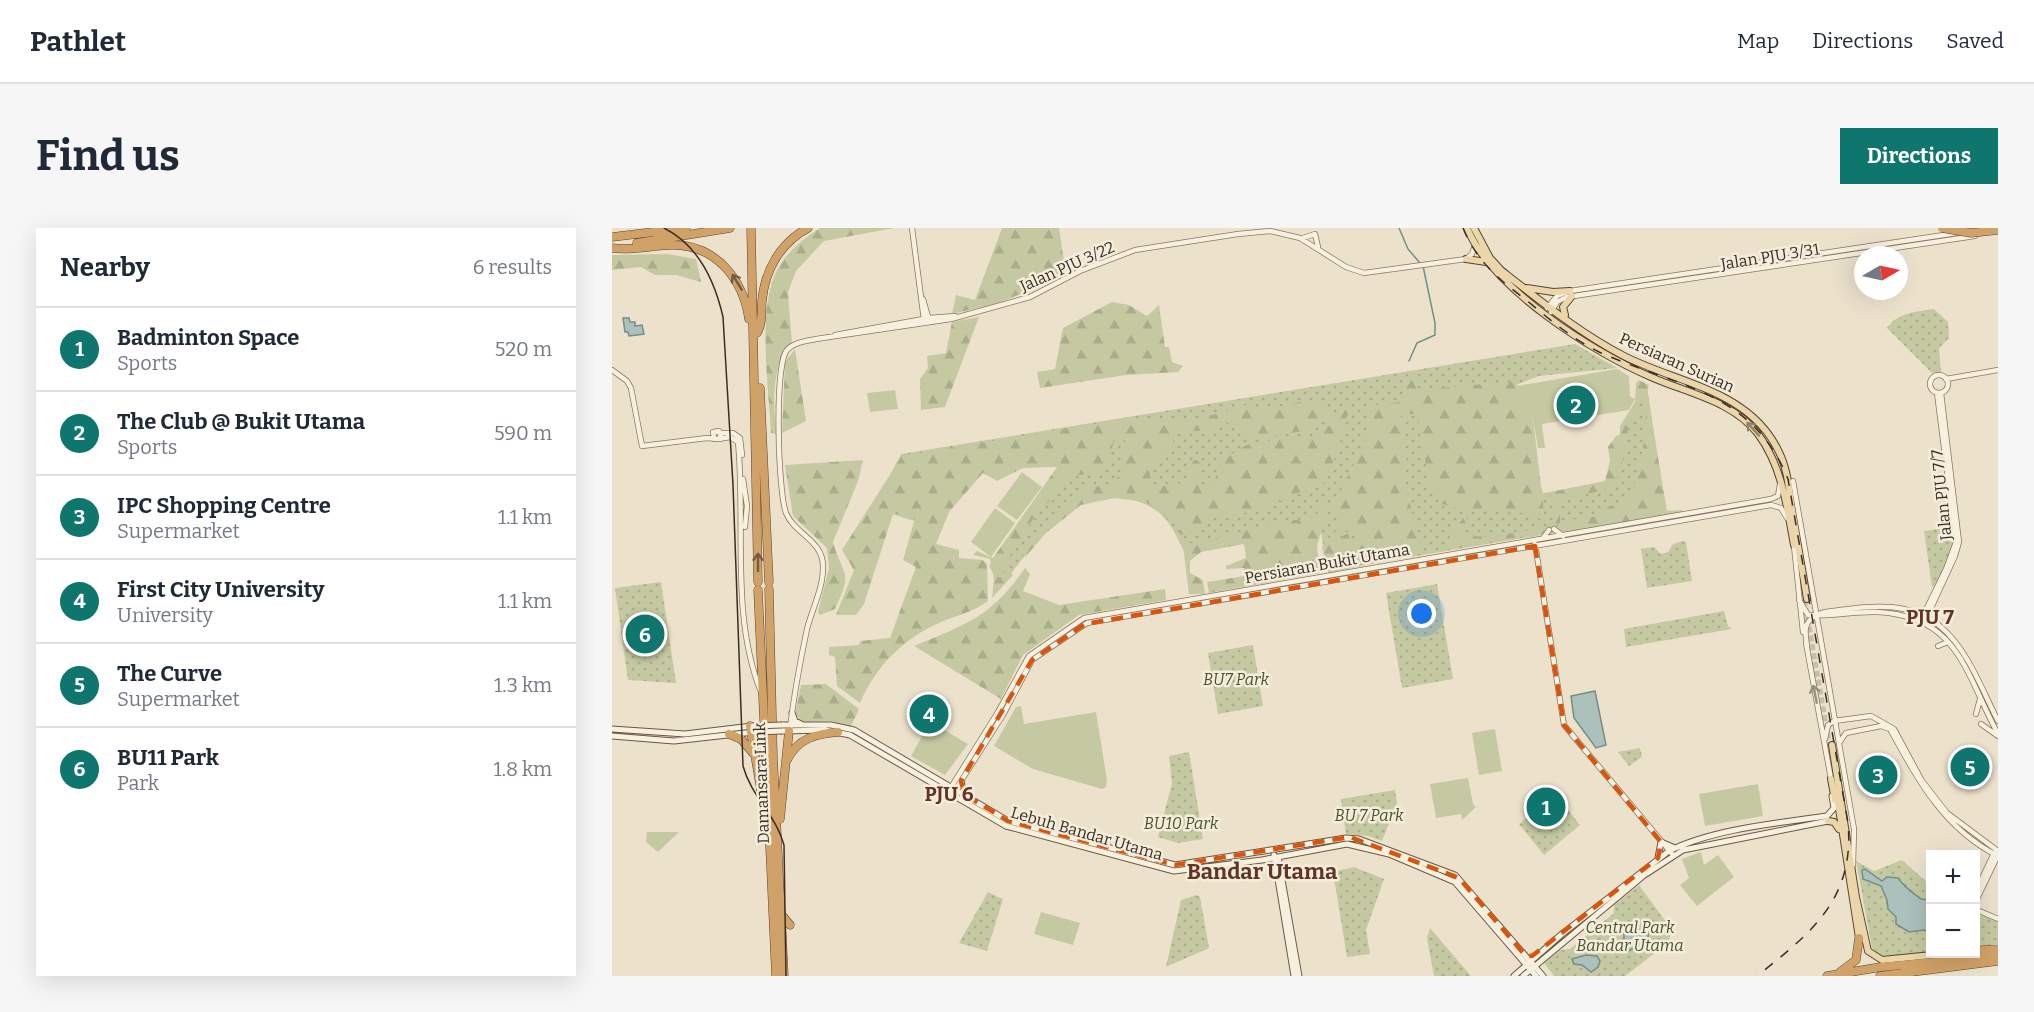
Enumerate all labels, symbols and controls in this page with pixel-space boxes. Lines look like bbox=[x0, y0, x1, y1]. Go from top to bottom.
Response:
text: Pathlet bbox=[30, 25, 126, 58]
text: Map bbox=[1737, 28, 1779, 54]
text: Directions bbox=[1812, 28, 1913, 54]
text: Saved bbox=[1946, 28, 2004, 54]
button: Directions bbox=[1840, 128, 1998, 184]
text: Find us bbox=[36, 131, 180, 181]
street label: Jalan PJU 3/22 bbox=[1016, 237, 1117, 296]
street label: Jalan PJU 3/31 bbox=[1718, 239, 1821, 274]
north arrow bbox=[1854, 246, 1908, 300]
text: Nearby bbox=[60, 252, 150, 283]
text: 6 results bbox=[473, 255, 552, 279]
one-way arrow bbox=[731, 274, 743, 291]
text: Badminton Space bbox=[117, 324, 299, 351]
street label: Persiaran Surian bbox=[1616, 329, 1737, 396]
text: 1 bbox=[75, 337, 84, 361]
text: 520 m bbox=[495, 337, 552, 361]
text: Sports bbox=[117, 351, 177, 375]
pin: 2 bbox=[1556, 382, 1596, 428]
text: The Club @ Bukit Utama bbox=[117, 408, 365, 435]
text: 2 bbox=[74, 421, 85, 445]
text: 590 m bbox=[494, 421, 552, 445]
one-way arrow bbox=[1746, 422, 1760, 437]
text: Sports bbox=[117, 435, 177, 459]
street label: Jalan PJU 7/7 bbox=[1927, 449, 1956, 542]
text: IPC Shopping Centre bbox=[117, 492, 331, 519]
text: 3 bbox=[74, 505, 85, 529]
text: 1.1 km bbox=[498, 505, 552, 529]
text: Supermarket bbox=[117, 519, 240, 543]
street label: Persiaran Bukit Utama bbox=[1243, 540, 1411, 587]
one-way arrow bbox=[752, 553, 764, 573]
text: First City University bbox=[117, 576, 325, 603]
text: 4 bbox=[73, 589, 86, 613]
text: 1.1 km bbox=[498, 589, 552, 613]
your location bbox=[1407, 599, 1436, 628]
text: University bbox=[117, 603, 213, 627]
district label: PJU 7 bbox=[1906, 605, 1954, 629]
pin: 6 bbox=[626, 612, 664, 656]
text: The Curve bbox=[117, 660, 222, 687]
park label: BU7 Park bbox=[1203, 670, 1269, 689]
text: 5 bbox=[74, 673, 85, 697]
text: 1.3 km bbox=[494, 673, 552, 697]
one-way arrow bbox=[1809, 684, 1820, 704]
text: Supermarket bbox=[117, 687, 240, 711]
pin: 4 bbox=[910, 692, 948, 736]
street label: Damansara Link bbox=[750, 722, 773, 844]
text: BU11 Park bbox=[117, 744, 219, 771]
pin: 5 bbox=[1950, 744, 1990, 790]
pin: 3 bbox=[1858, 752, 1898, 798]
text: 6 bbox=[74, 757, 85, 781]
text: 1.8 km bbox=[493, 757, 552, 781]
text: Park bbox=[117, 771, 159, 795]
district label: PJU 6 bbox=[924, 782, 974, 806]
pin: 1 bbox=[1526, 784, 1566, 830]
street label: Lebuh Bandar Utama bbox=[1009, 803, 1165, 864]
park label: BU 7 Park bbox=[1334, 806, 1404, 825]
park label: BU10 Park bbox=[1144, 814, 1219, 833]
map controls bbox=[1926, 850, 1980, 958]
button: + bbox=[1926, 850, 1980, 904]
district label: Bandar Utama bbox=[1187, 858, 1338, 885]
button: − bbox=[1926, 904, 1980, 958]
park label: Central Park Bandar Utama bbox=[1576, 918, 1684, 955]

